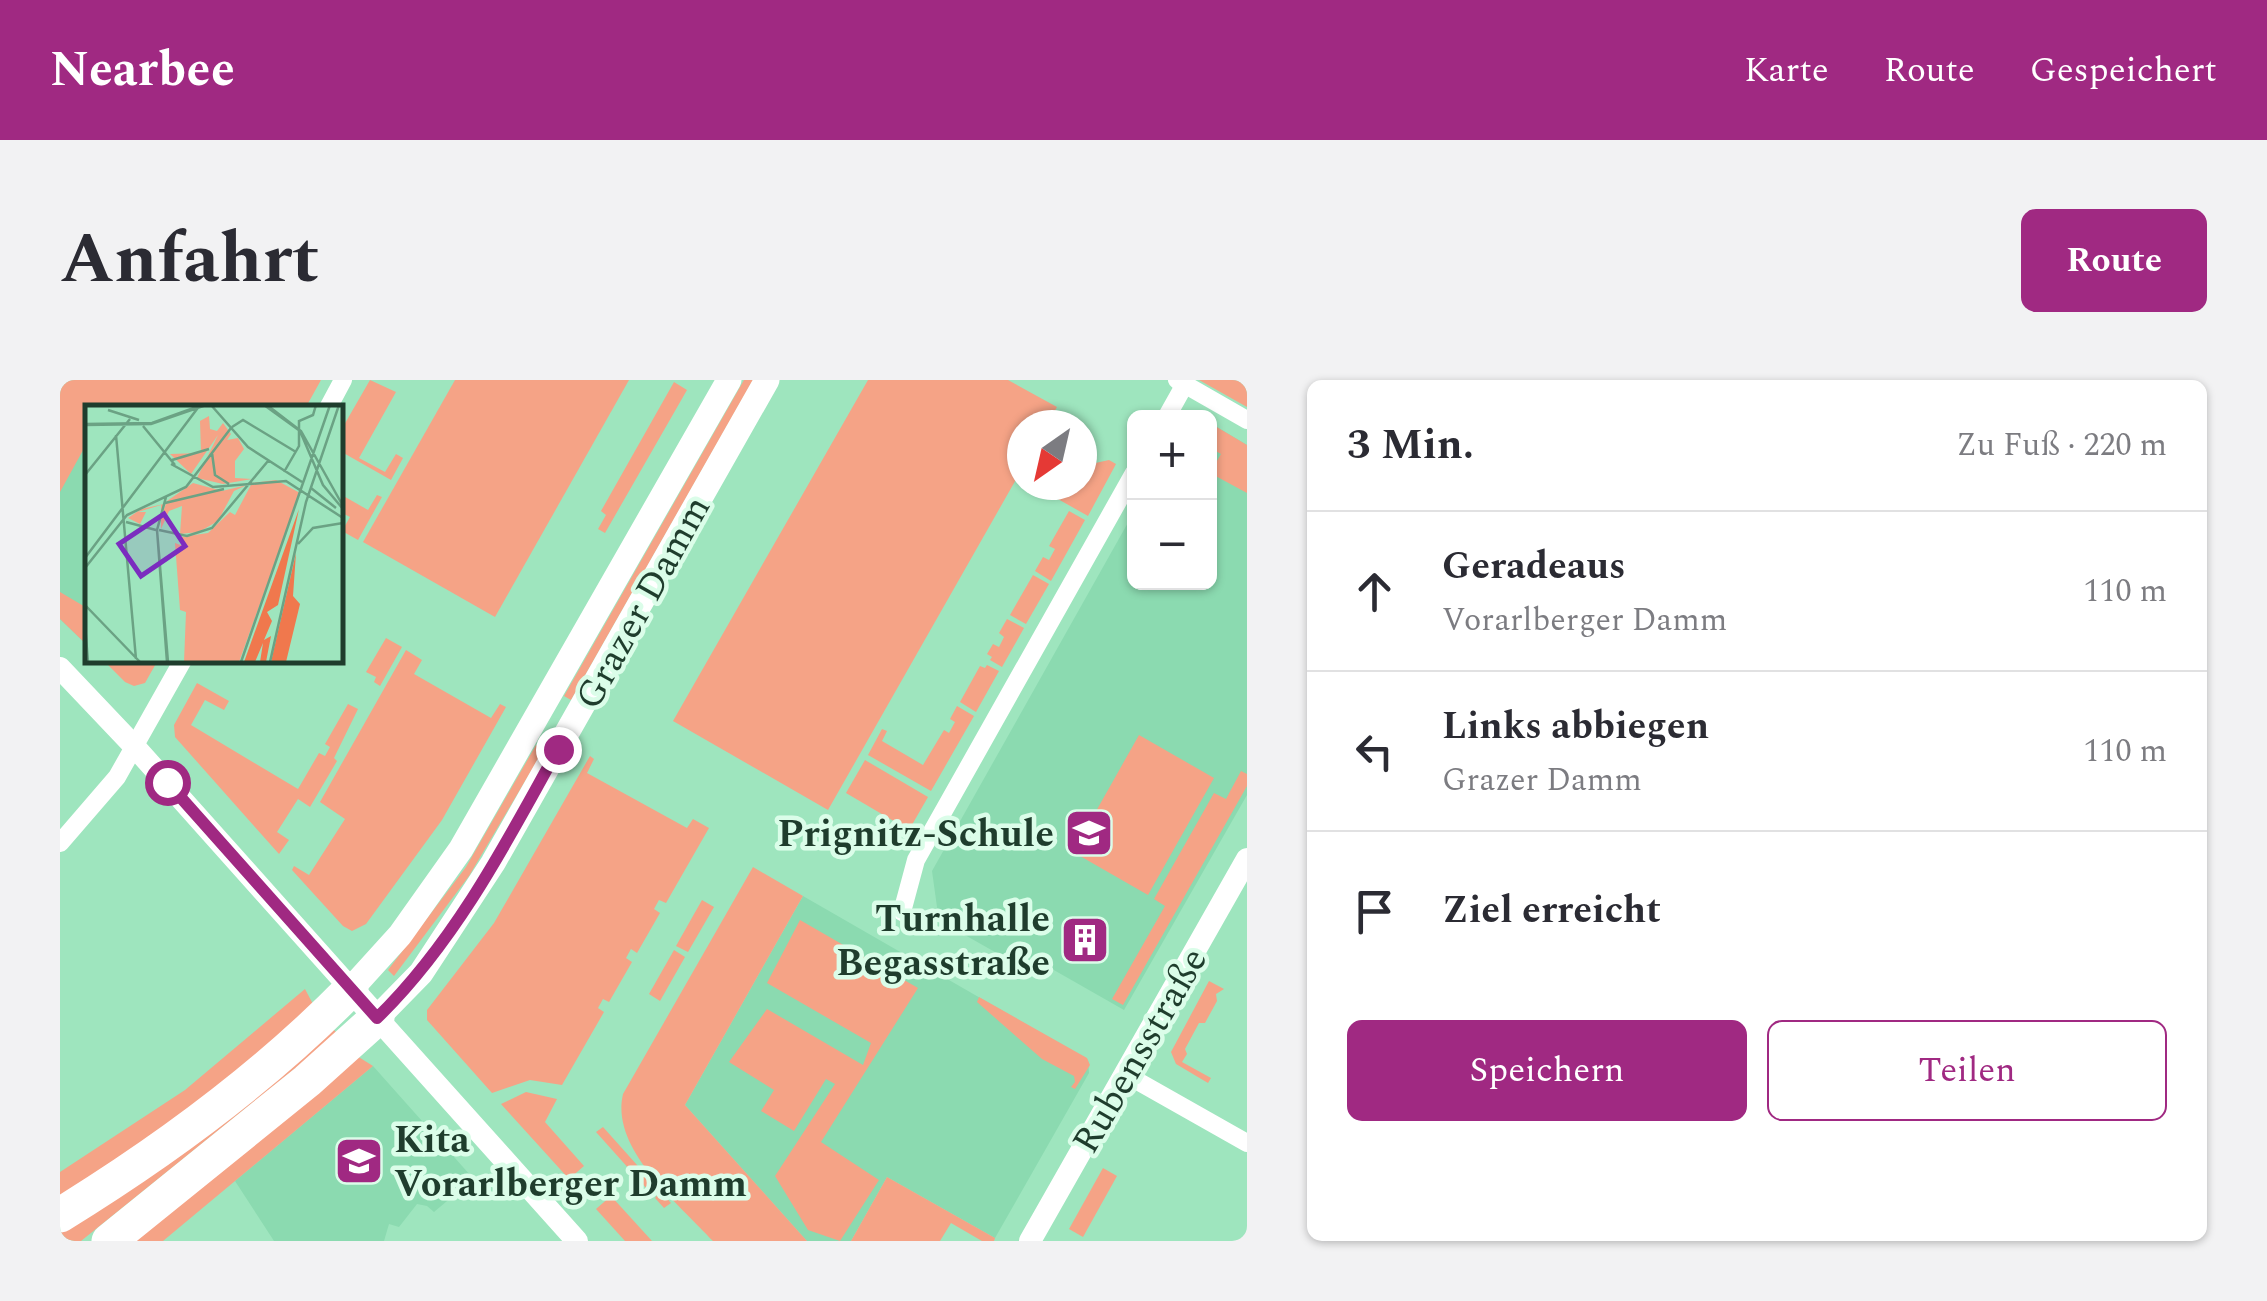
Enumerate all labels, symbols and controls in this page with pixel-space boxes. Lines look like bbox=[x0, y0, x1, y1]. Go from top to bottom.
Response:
text: Nearbee bbox=[50, 34, 235, 107]
text: Karte bbox=[1744, 44, 1829, 97]
text: Route bbox=[1884, 44, 1975, 97]
text: Gespeichert bbox=[2030, 44, 2217, 97]
text: Anfahrt bbox=[60, 207, 319, 313]
button: Route bbox=[2021, 209, 2207, 312]
inset map bbox=[85, 405, 342, 662]
north arrow bbox=[1007, 410, 1097, 500]
map controls bbox=[1127, 410, 1217, 590]
button: + bbox=[1127, 410, 1217, 500]
text: 3 Min. bbox=[1347, 414, 1474, 477]
text: Zu Fuß · 220 m bbox=[1956, 421, 2167, 470]
street label: Grazer Damm bbox=[561, 485, 727, 721]
button: − bbox=[1127, 500, 1217, 590]
text: Geradeaus bbox=[1442, 538, 1626, 596]
icon: ahead bbox=[1347, 564, 1402, 619]
text: 110 m bbox=[2083, 567, 2167, 616]
text: Vorarlberger Damm bbox=[1442, 596, 1727, 645]
text: Links abbiegen bbox=[1442, 698, 1709, 756]
icon: left bbox=[1347, 724, 1402, 779]
route end bbox=[536, 727, 582, 773]
text: 110 m bbox=[2083, 727, 2167, 776]
text: Grazer Damm bbox=[1442, 756, 1642, 805]
route start bbox=[145, 760, 191, 806]
place label: Prignitz-Schule bbox=[778, 806, 1054, 864]
school or university icon: Prignitz-Schule bbox=[1063, 807, 1115, 859]
text: Ziel erreicht bbox=[1442, 882, 1661, 940]
icon: arrive bbox=[1347, 884, 1402, 939]
place label: Turnhalle Begasstraße bbox=[836, 891, 1050, 993]
building icon: Turnhalle Begasstraße bbox=[1059, 914, 1111, 966]
street label: Rubensstraße bbox=[1058, 937, 1223, 1165]
button: Speichern bbox=[1347, 1020, 1747, 1121]
button: Teilen bbox=[1767, 1020, 2167, 1121]
place label: Kita Vorarlberger Damm bbox=[394, 1112, 747, 1214]
school or university icon: Kita Vorarlberger Damm bbox=[333, 1135, 385, 1187]

